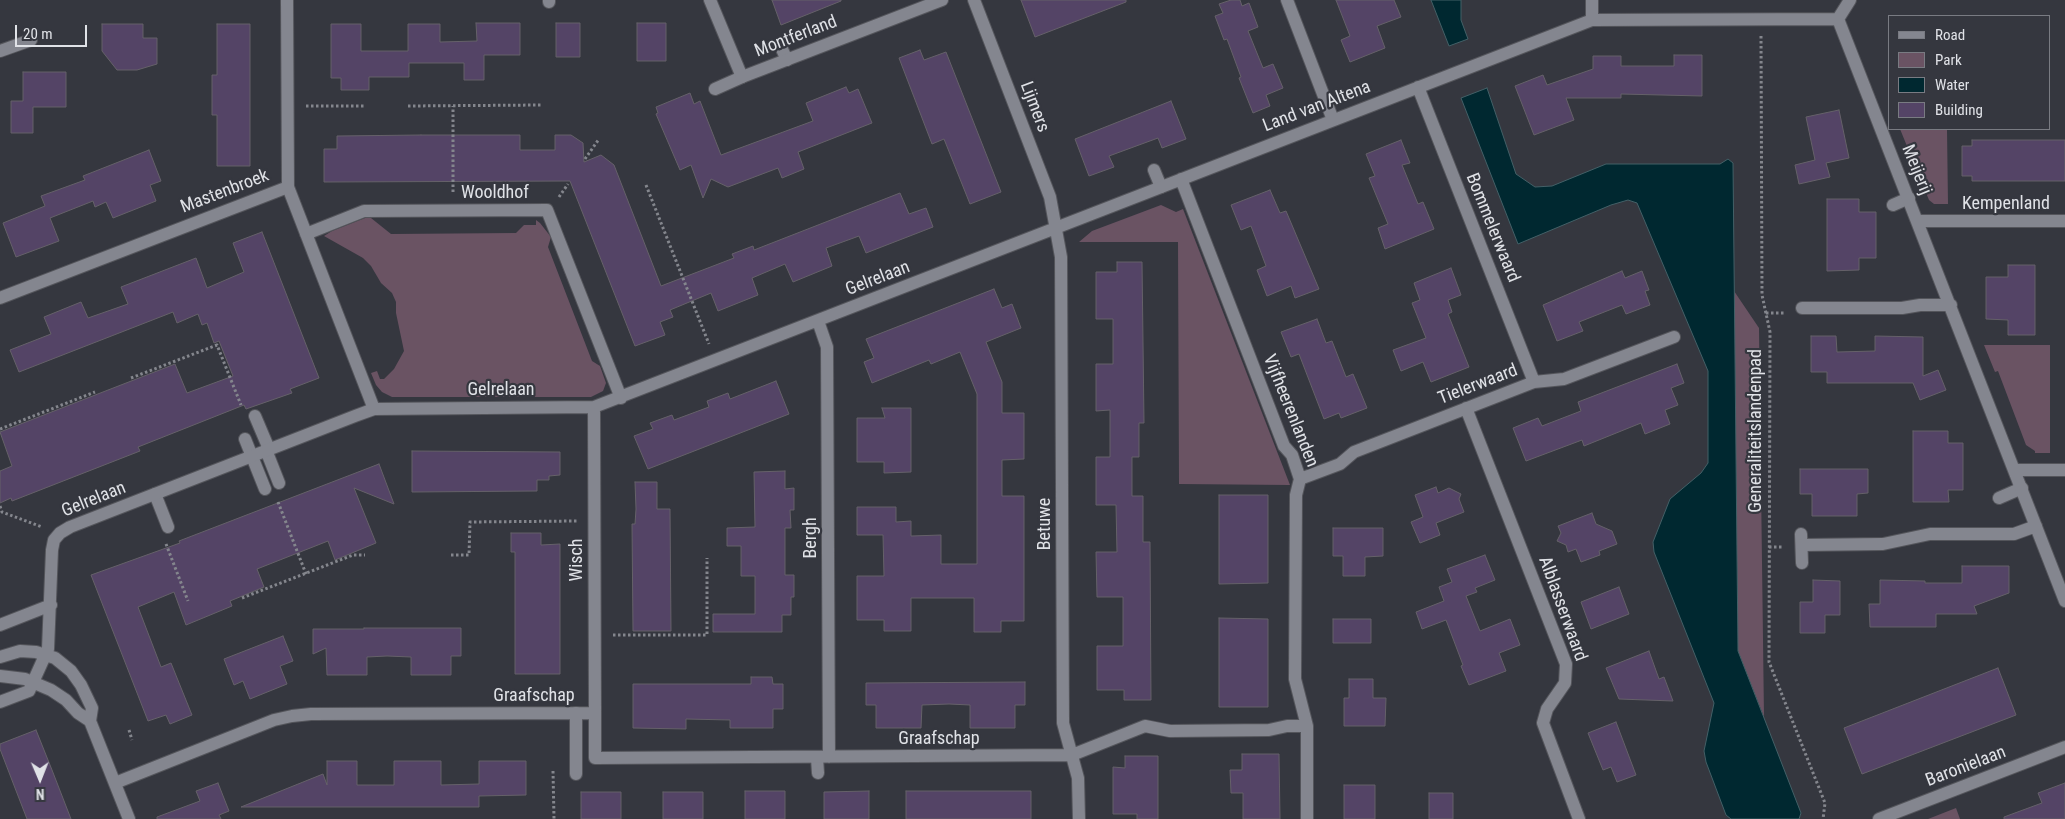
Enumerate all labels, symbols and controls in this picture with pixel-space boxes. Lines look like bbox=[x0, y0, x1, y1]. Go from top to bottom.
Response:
street label: Montferland bbox=[752, 11, 840, 63]
scale bar bbox=[18, 15, 90, 47]
legend bbox=[1888, 15, 2050, 130]
text: 20 m bbox=[23, 25, 53, 43]
text: Road bbox=[1935, 26, 1965, 44]
text: Park bbox=[1935, 51, 1962, 69]
text: Water bbox=[1935, 76, 1969, 94]
street label: Land van Altena bbox=[1260, 77, 1374, 137]
street label: Lijmers bbox=[1015, 79, 1053, 135]
text: Building bbox=[1935, 101, 1983, 119]
street label: Meijerij bbox=[1896, 142, 1936, 198]
street label: Mastenbroek bbox=[178, 165, 272, 219]
street label: Bommelerwaard bbox=[1460, 170, 1524, 286]
street label: Wooldhof bbox=[461, 182, 529, 204]
street label: Kempenland bbox=[1962, 193, 2050, 215]
street label: Gelrelaan bbox=[843, 257, 913, 301]
street label: Generaliteitslandenpad bbox=[1745, 349, 1767, 513]
street label: Vijfheerenlanden bbox=[1258, 352, 1322, 470]
street label: Tielerwaard bbox=[1435, 360, 1521, 410]
street label: Gelrelaan bbox=[467, 379, 535, 401]
street label: Gelrelaan bbox=[59, 477, 129, 523]
street label: Betuwe bbox=[1034, 498, 1056, 550]
street label: Bergh bbox=[800, 517, 822, 559]
street label: Wisch bbox=[566, 538, 588, 582]
street label: Alblasserwaard bbox=[1533, 554, 1591, 664]
street label: Graafschap bbox=[493, 685, 575, 707]
street label: Graafschap bbox=[898, 728, 980, 750]
street label: Baronielaan bbox=[1923, 742, 2009, 792]
north arrow bbox=[15, 754, 65, 804]
text: N bbox=[36, 786, 45, 802]

